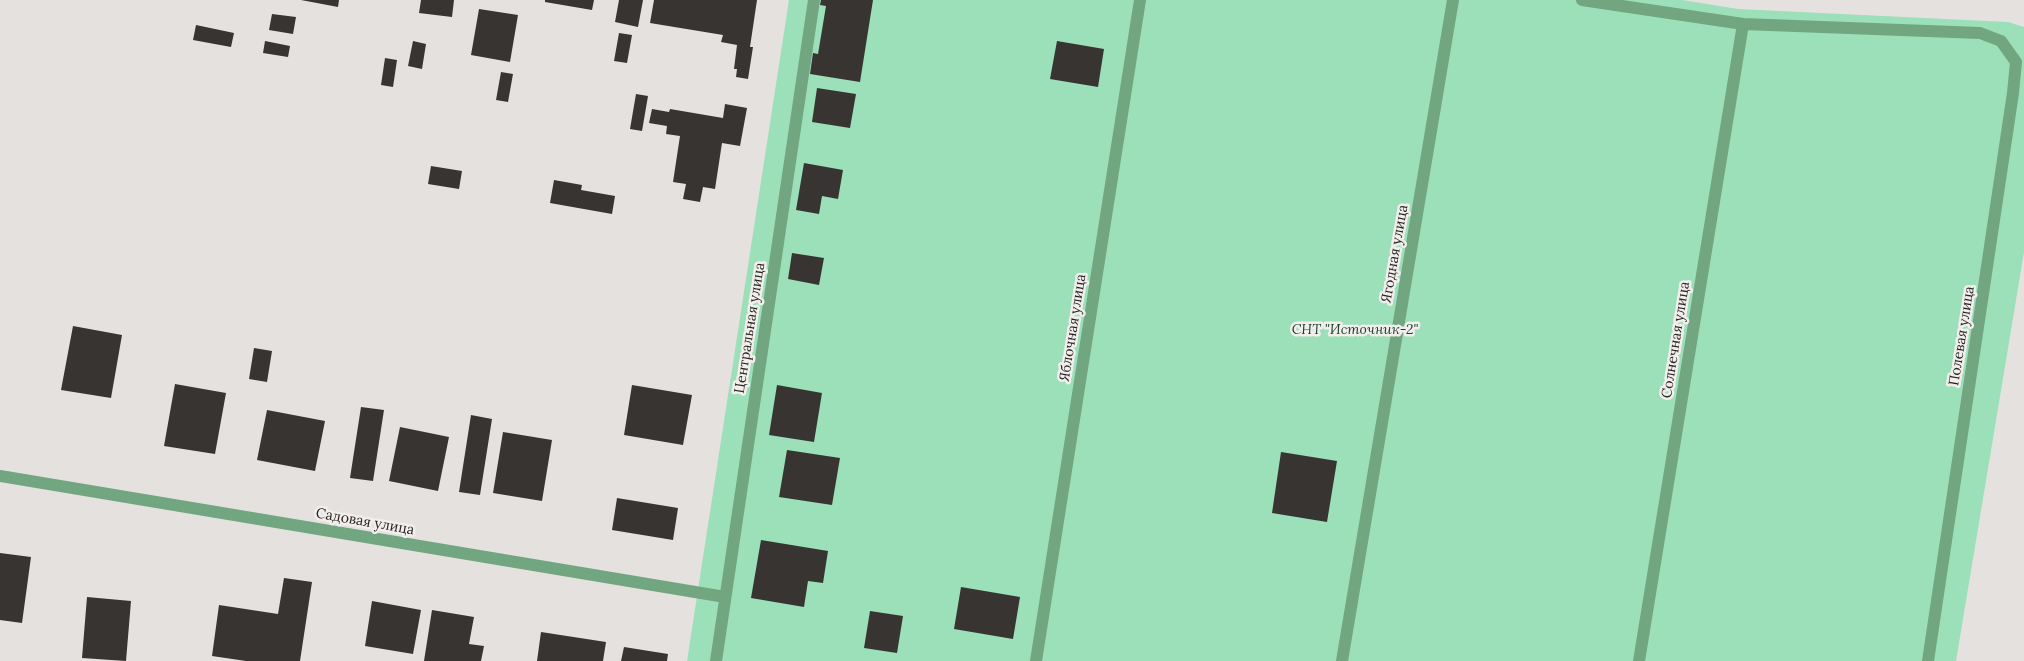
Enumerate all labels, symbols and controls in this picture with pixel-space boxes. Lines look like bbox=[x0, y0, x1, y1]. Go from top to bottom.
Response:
street label: Ягодная улица bbox=[1378, 204, 1412, 304]
street label: Центральная улица bbox=[731, 261, 769, 395]
street label: Яблочная улица bbox=[1056, 273, 1090, 383]
street label: Солнечная улица bbox=[1658, 280, 1694, 400]
street label: Полевая улица bbox=[1946, 285, 1978, 387]
park label: СНТ "Источник-2" bbox=[1292, 322, 1418, 338]
street label: Садовая улица bbox=[315, 505, 415, 539]

